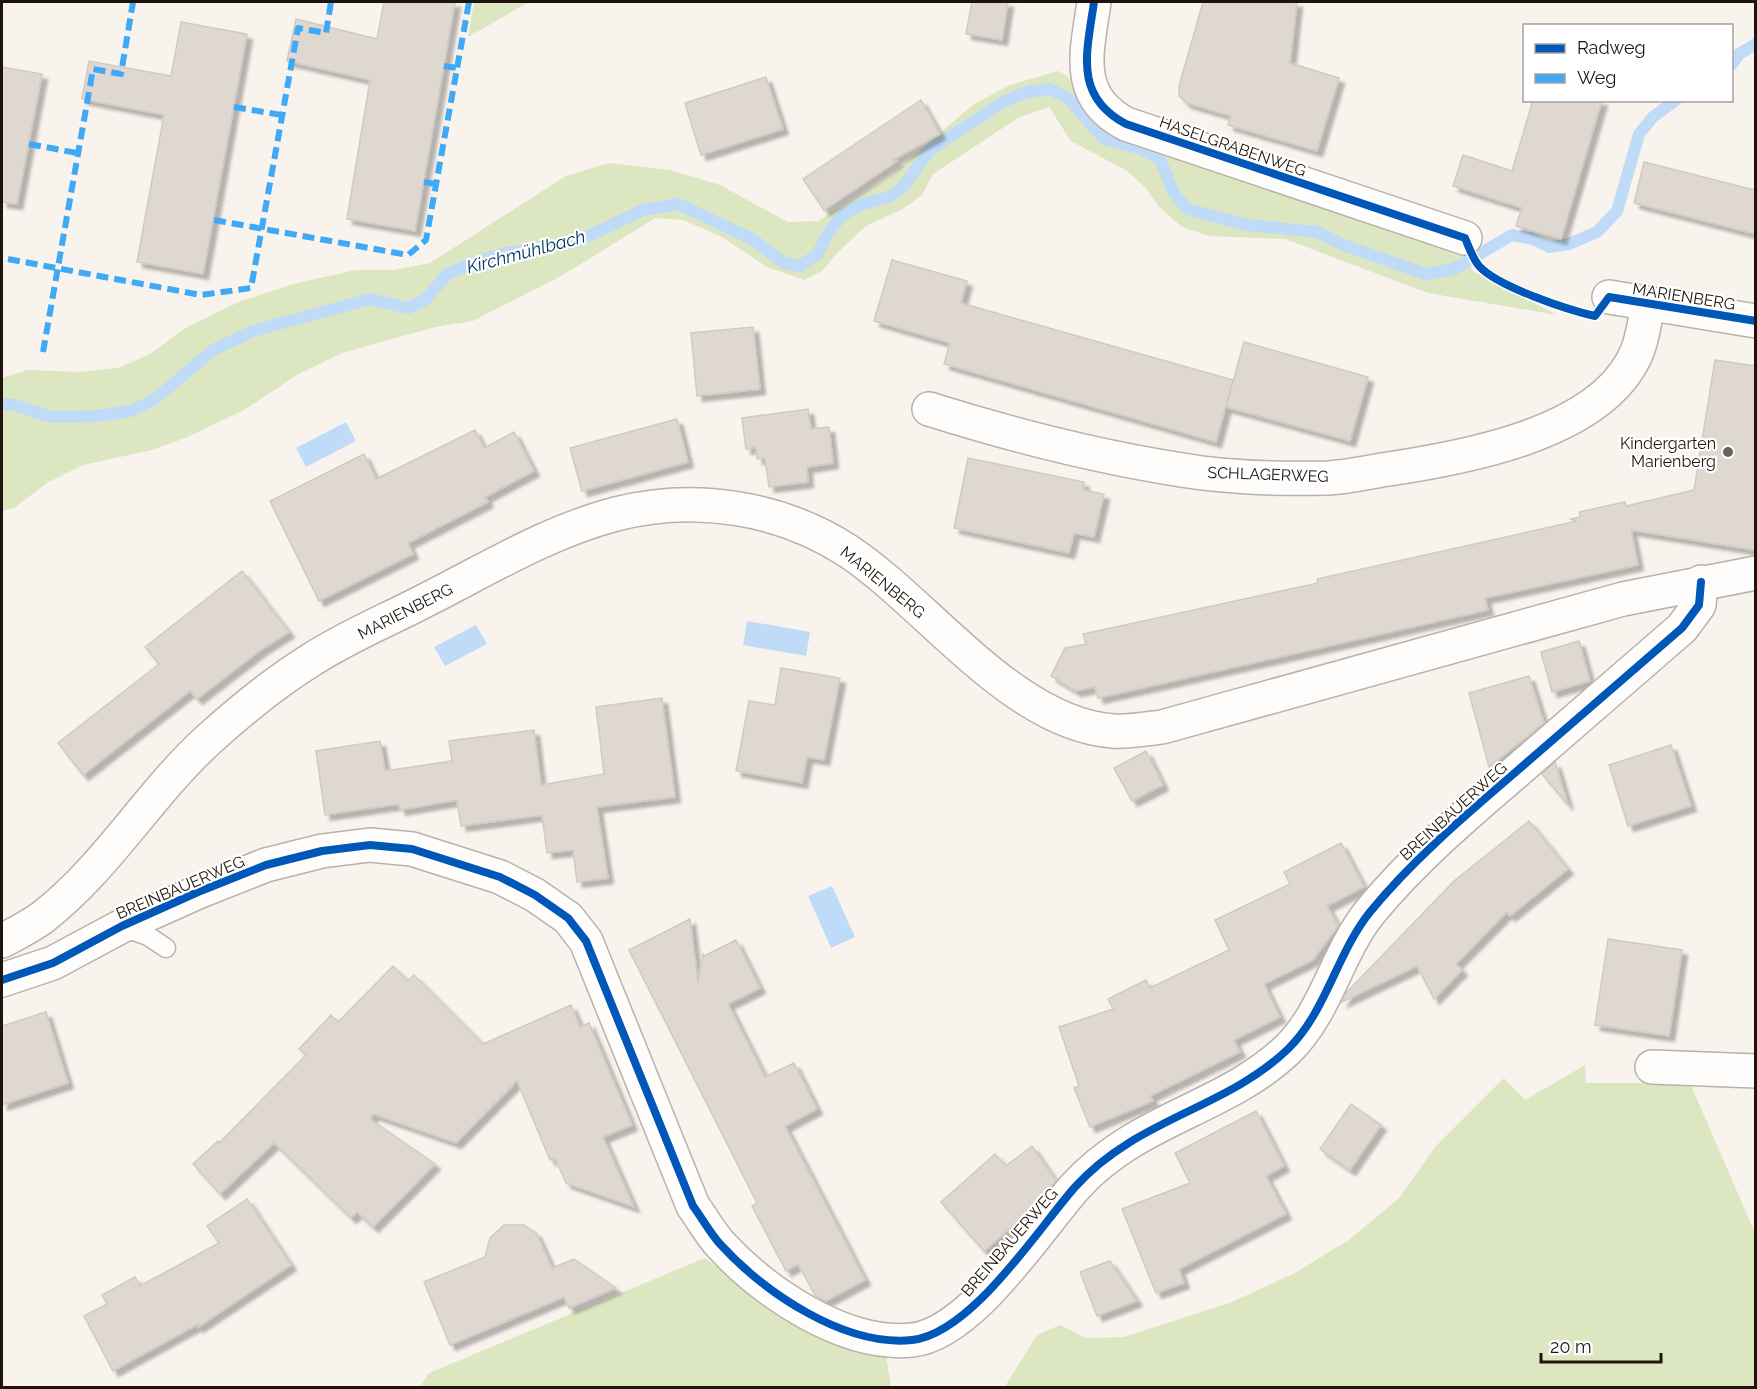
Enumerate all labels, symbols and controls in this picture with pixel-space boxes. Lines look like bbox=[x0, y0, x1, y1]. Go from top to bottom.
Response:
legend bbox=[1523, 24, 1733, 102]
text: Radweg bbox=[1577, 37, 1646, 58]
text: Weg bbox=[1577, 67, 1616, 88]
street label: HASELGRABENWEG bbox=[1157, 112, 1309, 181]
water label: Kirchmühlbach bbox=[464, 226, 588, 277]
street label: MARIENBERG bbox=[1631, 279, 1737, 314]
place label: Kindergarten Marienberg bbox=[1620, 434, 1716, 471]
marker: Kindergarten Marienberg bbox=[1721, 445, 1735, 459]
street label: SCHLAGERWEG bbox=[1207, 463, 1329, 486]
street label: MARIENBERG bbox=[836, 542, 929, 622]
street label: MARIENBERG bbox=[355, 579, 456, 643]
street label: BREINBAUERWEG bbox=[1396, 758, 1511, 864]
street label: BREINBAUERWEG bbox=[113, 852, 247, 923]
street label: BREINBAUERWEG bbox=[957, 1184, 1062, 1300]
scale bar bbox=[1541, 1326, 1661, 1364]
text: 20 m bbox=[1550, 1336, 1592, 1357]

